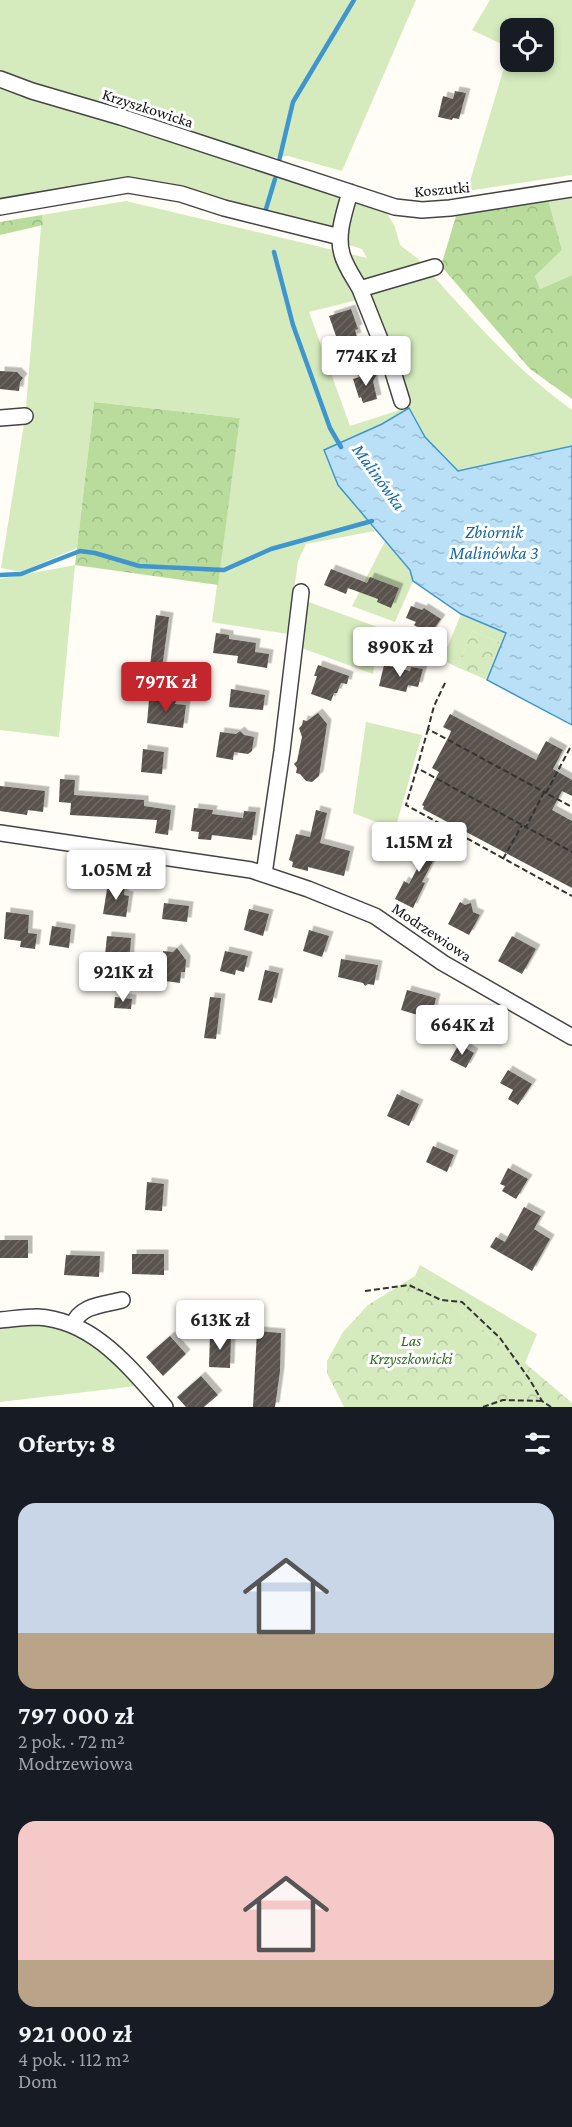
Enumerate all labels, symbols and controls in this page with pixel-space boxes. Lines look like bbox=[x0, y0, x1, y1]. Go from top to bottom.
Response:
map controls bbox=[500, 18, 554, 72]
button: locate bbox=[500, 18, 554, 72]
street label: Krzyszkowicka bbox=[100, 85, 196, 132]
street label: Koszutki bbox=[414, 178, 470, 200]
pin: 774K zł bbox=[311, 336, 421, 387]
text: 774K zł bbox=[336, 344, 396, 366]
water label: Malinówka bbox=[348, 439, 410, 515]
water label: Zbiornik Malinówka 3 bbox=[448, 522, 539, 563]
pin: 890K zł bbox=[345, 627, 455, 678]
text: 890K zł bbox=[367, 635, 433, 657]
pin: 797K zł bbox=[111, 662, 221, 713]
text: 797K zł bbox=[135, 670, 197, 692]
pin: 1.15M zł bbox=[357, 822, 481, 873]
text: 1.15M zł bbox=[386, 830, 452, 852]
pin: 1.05M zł bbox=[54, 850, 178, 901]
text: 1.05M zł bbox=[81, 858, 151, 880]
street label: Modrzewiowa bbox=[389, 899, 475, 965]
pin: 921K zł bbox=[68, 952, 178, 1003]
text: 921K zł bbox=[93, 960, 153, 982]
pin: 664K zł bbox=[407, 1005, 517, 1056]
text: 664K zł bbox=[430, 1013, 494, 1035]
pin: 613K zł bbox=[165, 1300, 275, 1351]
text: 613K zł bbox=[190, 1308, 250, 1330]
park label: Las Krzyszkowicki bbox=[369, 1332, 453, 1368]
icon: filters bbox=[521, 1427, 554, 1460]
text: Oferty: 8 bbox=[18, 1429, 116, 1458]
icon: home bbox=[232, 1542, 340, 1650]
text: 797 000 zł bbox=[18, 1701, 134, 1730]
text: 2 pok. · 72 m² bbox=[18, 1730, 125, 1752]
text: Modrzewiowa bbox=[18, 1752, 133, 1774]
icon: home bbox=[232, 1860, 340, 1968]
text: 921 000 zł bbox=[18, 2019, 132, 2048]
text: 4 pok. · 112 m² bbox=[18, 2048, 129, 2070]
text: Dom bbox=[18, 2070, 57, 2092]

